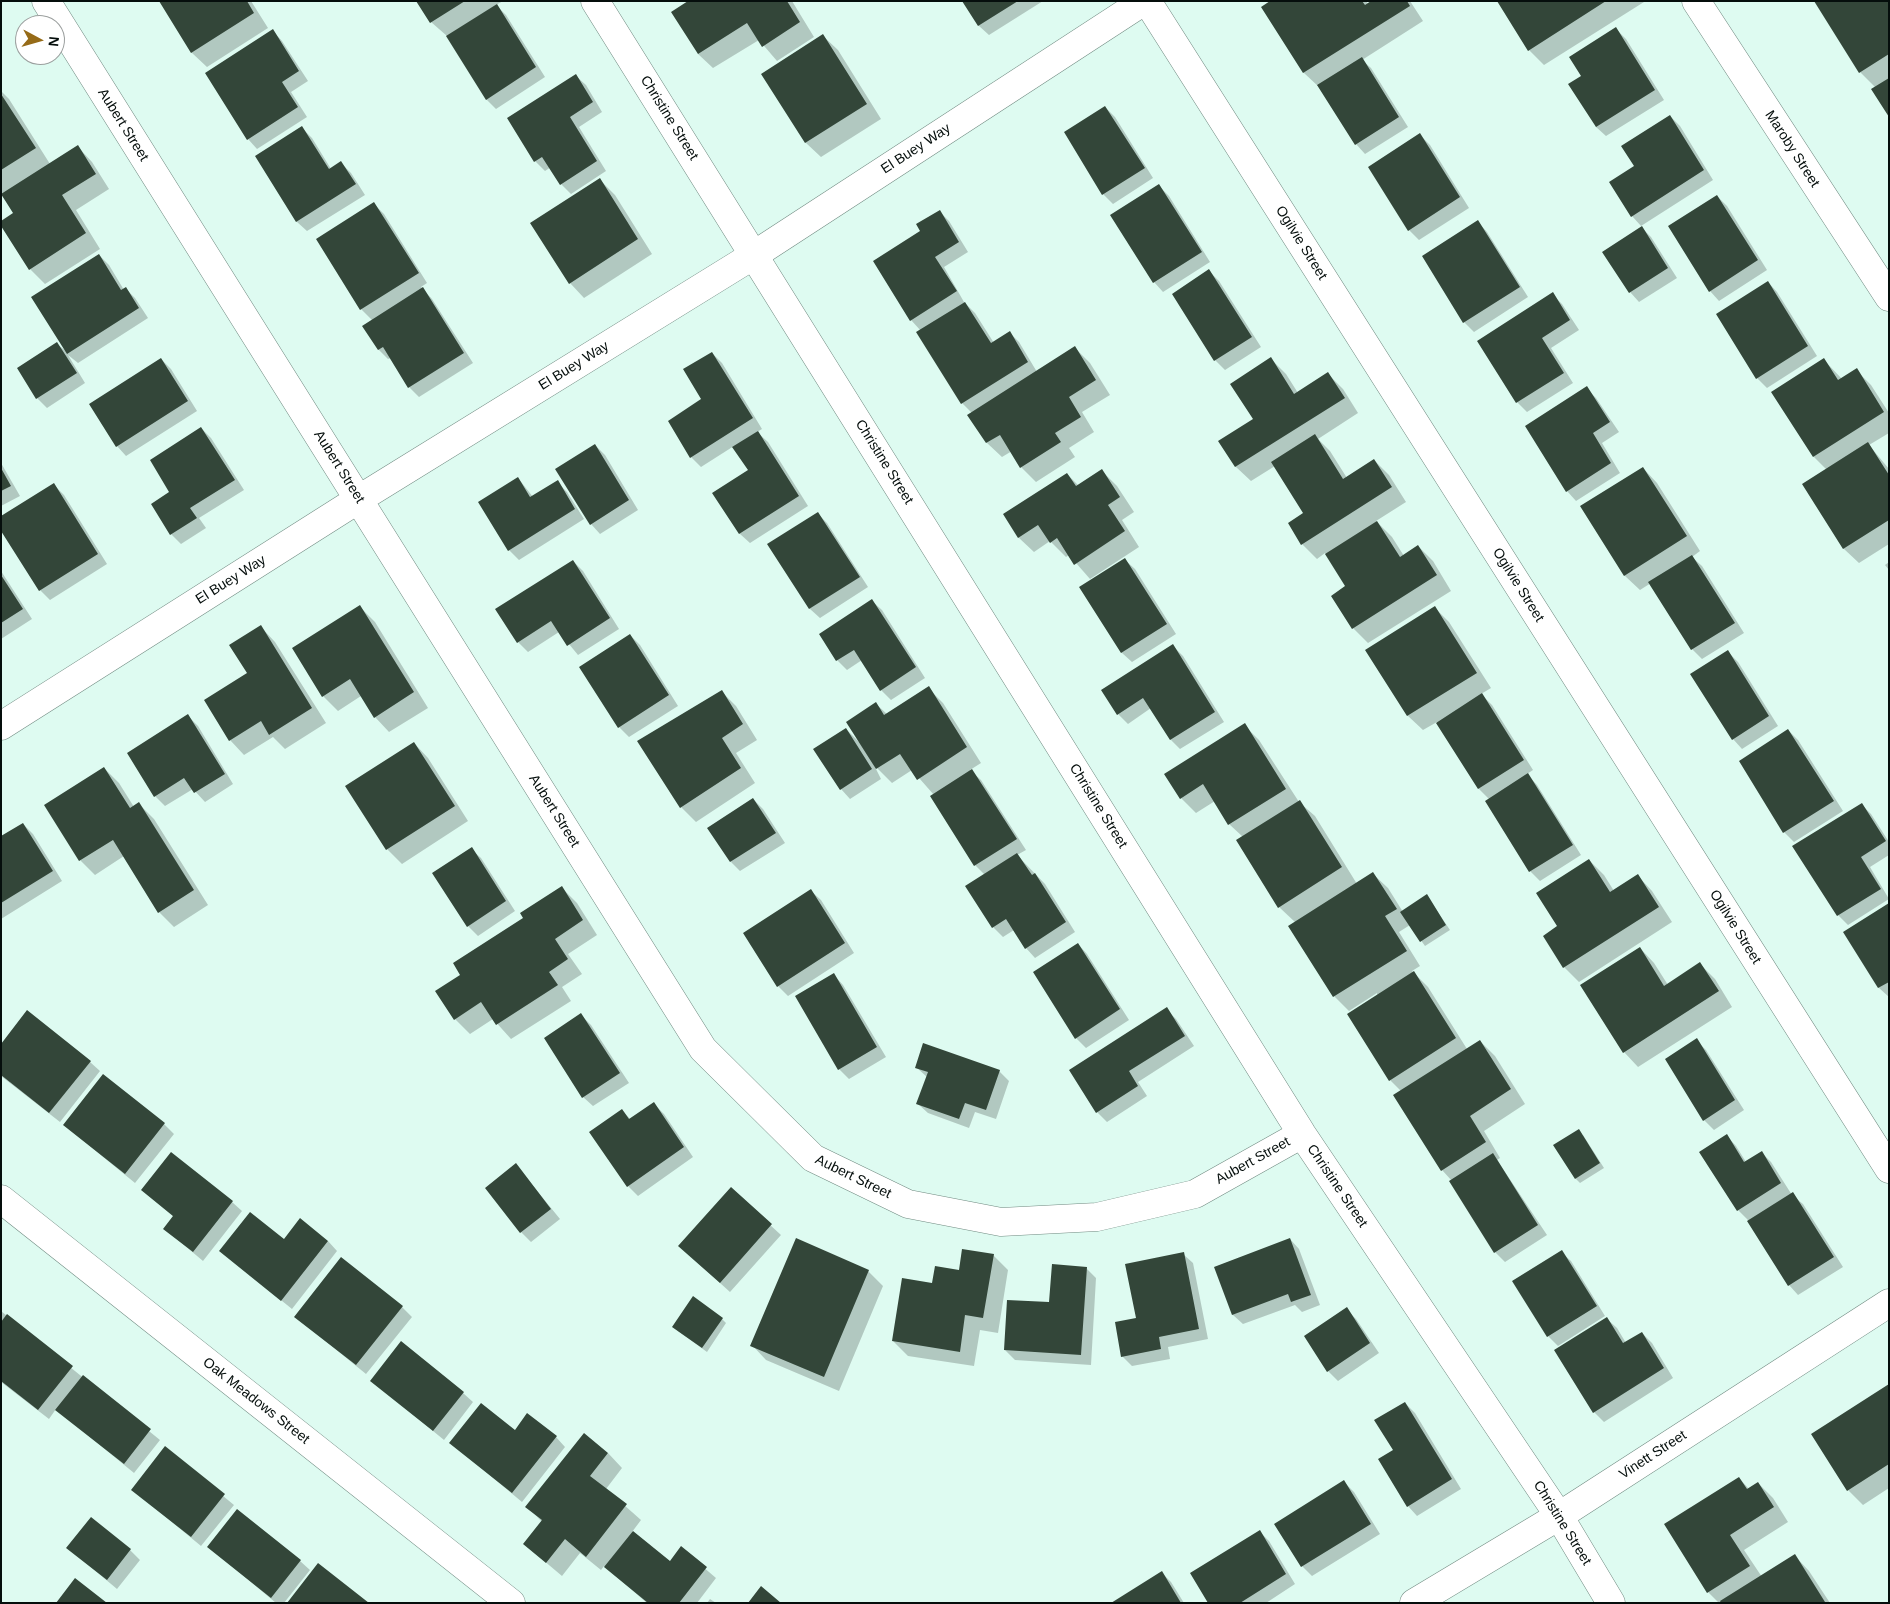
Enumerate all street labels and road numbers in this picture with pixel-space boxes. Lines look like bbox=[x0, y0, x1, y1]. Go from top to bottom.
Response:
street label: Christine Street bbox=[636, 73, 702, 163]
street label: Aubert Street bbox=[94, 86, 152, 164]
street label: Maroby Street bbox=[1761, 108, 1823, 190]
street label: El Buey Way bbox=[878, 120, 954, 178]
street label: Ogilvie Street bbox=[1272, 203, 1330, 283]
street label: El Buey Way bbox=[536, 338, 612, 394]
street label: Christine Street bbox=[851, 417, 917, 507]
street label: Aubert Street bbox=[310, 428, 368, 506]
street label: Ogilvie Street bbox=[1489, 545, 1547, 625]
street label: El Buey Way bbox=[193, 552, 269, 608]
street label: Christine Street bbox=[1065, 761, 1131, 851]
street label: Aubert Street bbox=[525, 772, 583, 850]
street label: Ogilvie Street bbox=[1706, 887, 1764, 967]
street label: Aubert Street bbox=[1213, 1134, 1293, 1188]
street label: Christine Street bbox=[1303, 1141, 1371, 1231]
street label: Aubert Street bbox=[812, 1151, 894, 1203]
street label: Oak Meadows Street bbox=[199, 1354, 313, 1448]
street label: Vinett Street bbox=[1616, 1427, 1690, 1483]
street label: Christine Street bbox=[1529, 1478, 1595, 1568]

